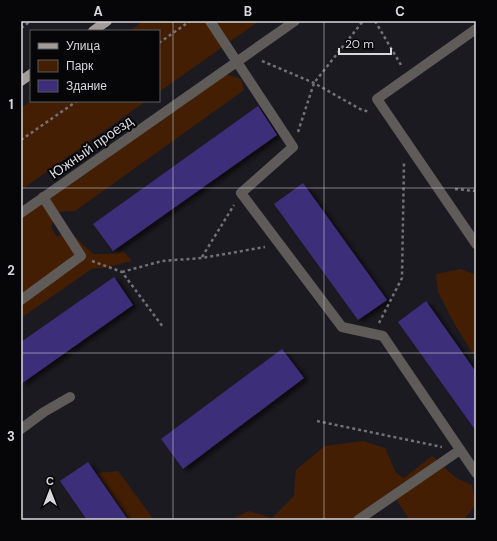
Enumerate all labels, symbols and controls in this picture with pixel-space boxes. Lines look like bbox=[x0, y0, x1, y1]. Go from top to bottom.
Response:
text: A bbox=[93, 3, 103, 20]
text: B bbox=[244, 3, 252, 20]
text: C bbox=[395, 3, 405, 20]
legend bbox=[30, 30, 160, 102]
scale bar bbox=[339, 30, 391, 56]
text: 20 m bbox=[345, 36, 374, 52]
text: Улица bbox=[66, 38, 100, 54]
text: Парк bbox=[66, 58, 94, 74]
text: Здание bbox=[66, 78, 107, 94]
text: 1 bbox=[9, 96, 13, 113]
street label: Южный проезд bbox=[46, 112, 136, 182]
text: 2 bbox=[7, 262, 15, 279]
text: 3 bbox=[7, 428, 15, 445]
north arrow bbox=[30, 471, 70, 511]
text: С bbox=[46, 474, 54, 488]

